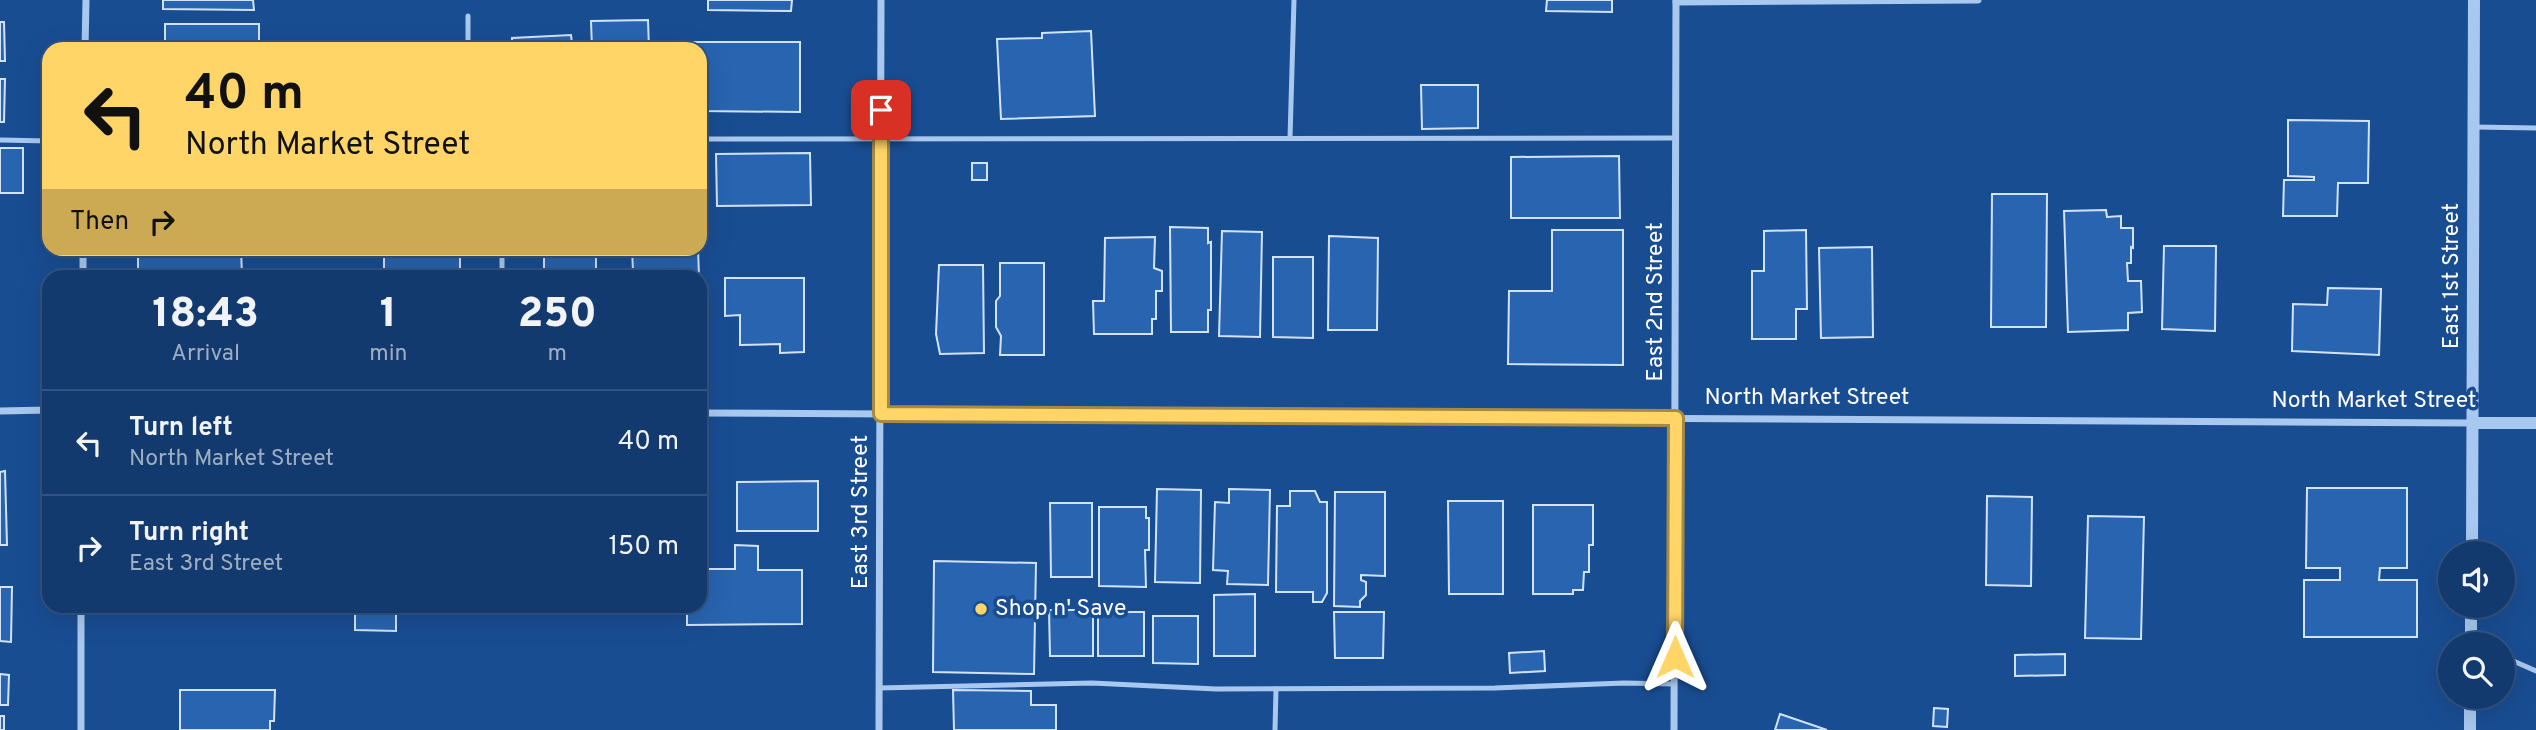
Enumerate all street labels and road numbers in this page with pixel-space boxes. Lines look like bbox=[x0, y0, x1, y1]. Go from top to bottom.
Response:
street label: East 1st Street bbox=[2438, 203, 2467, 349]
street label: East 2nd Street bbox=[1642, 222, 1671, 382]
street label: North Market Street bbox=[1704, 384, 1910, 413]
street label: North Market Street bbox=[2271, 387, 2477, 416]
street label: East 3rd Street bbox=[847, 435, 876, 589]

